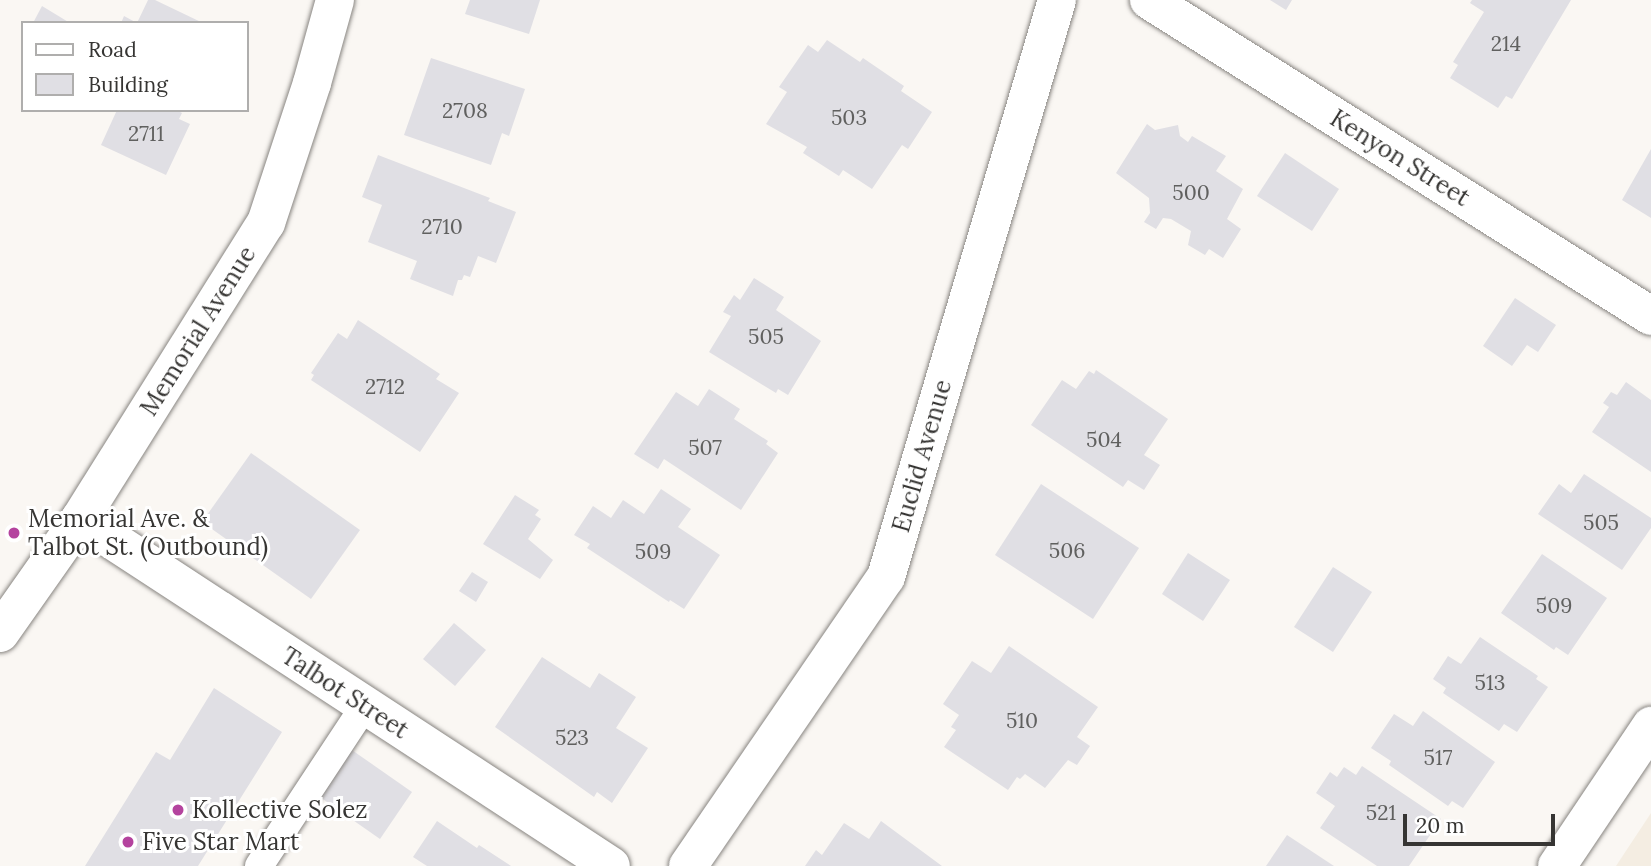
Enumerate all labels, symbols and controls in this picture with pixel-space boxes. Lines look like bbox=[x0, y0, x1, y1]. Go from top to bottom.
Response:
legend bbox=[21, 21, 248, 112]
house number: 214 bbox=[1491, 31, 1521, 57]
text: Road bbox=[88, 36, 137, 63]
text: Building bbox=[88, 71, 168, 98]
house number: 2708 bbox=[442, 98, 488, 124]
street label: Kenyon Street bbox=[1325, 104, 1475, 212]
house number: 503 bbox=[831, 105, 867, 131]
house number: 2711 bbox=[128, 121, 164, 147]
house number: 500 bbox=[1172, 180, 1210, 206]
house number: 2710 bbox=[421, 214, 463, 240]
street label: Memorial Avenue bbox=[134, 241, 262, 421]
house number: 505 bbox=[748, 324, 784, 350]
house number: 2712 bbox=[365, 374, 405, 400]
street label: Euclid Avenue bbox=[886, 376, 958, 536]
house number: 504 bbox=[1086, 427, 1122, 453]
house number: 507 bbox=[688, 435, 722, 461]
place label: Memorial Ave. & Talbot St. (Outbound) bbox=[28, 505, 268, 561]
house number: 505 bbox=[1583, 510, 1619, 536]
marker: Memorial Ave. & Talbot St. (Outbound) bbox=[6, 525, 22, 541]
house number: 506 bbox=[1049, 538, 1085, 564]
house number: 509 bbox=[635, 539, 671, 565]
house number: 509 bbox=[1536, 593, 1572, 619]
street label: Talbot Street bbox=[276, 641, 414, 745]
house number: 513 bbox=[1475, 670, 1505, 696]
house number: 510 bbox=[1006, 708, 1038, 734]
house number: 523 bbox=[555, 725, 589, 751]
house number: 517 bbox=[1424, 745, 1452, 771]
place label: Kollective Solez bbox=[192, 796, 367, 824]
house number: 521 bbox=[1366, 800, 1396, 826]
scale bar bbox=[1406, 800, 1558, 844]
marker: Kollective Solez bbox=[170, 802, 186, 818]
text: 20 m bbox=[1416, 812, 1465, 839]
place label: Five Star Mart bbox=[142, 828, 299, 856]
marker: Five Star Mart bbox=[120, 834, 136, 850]

